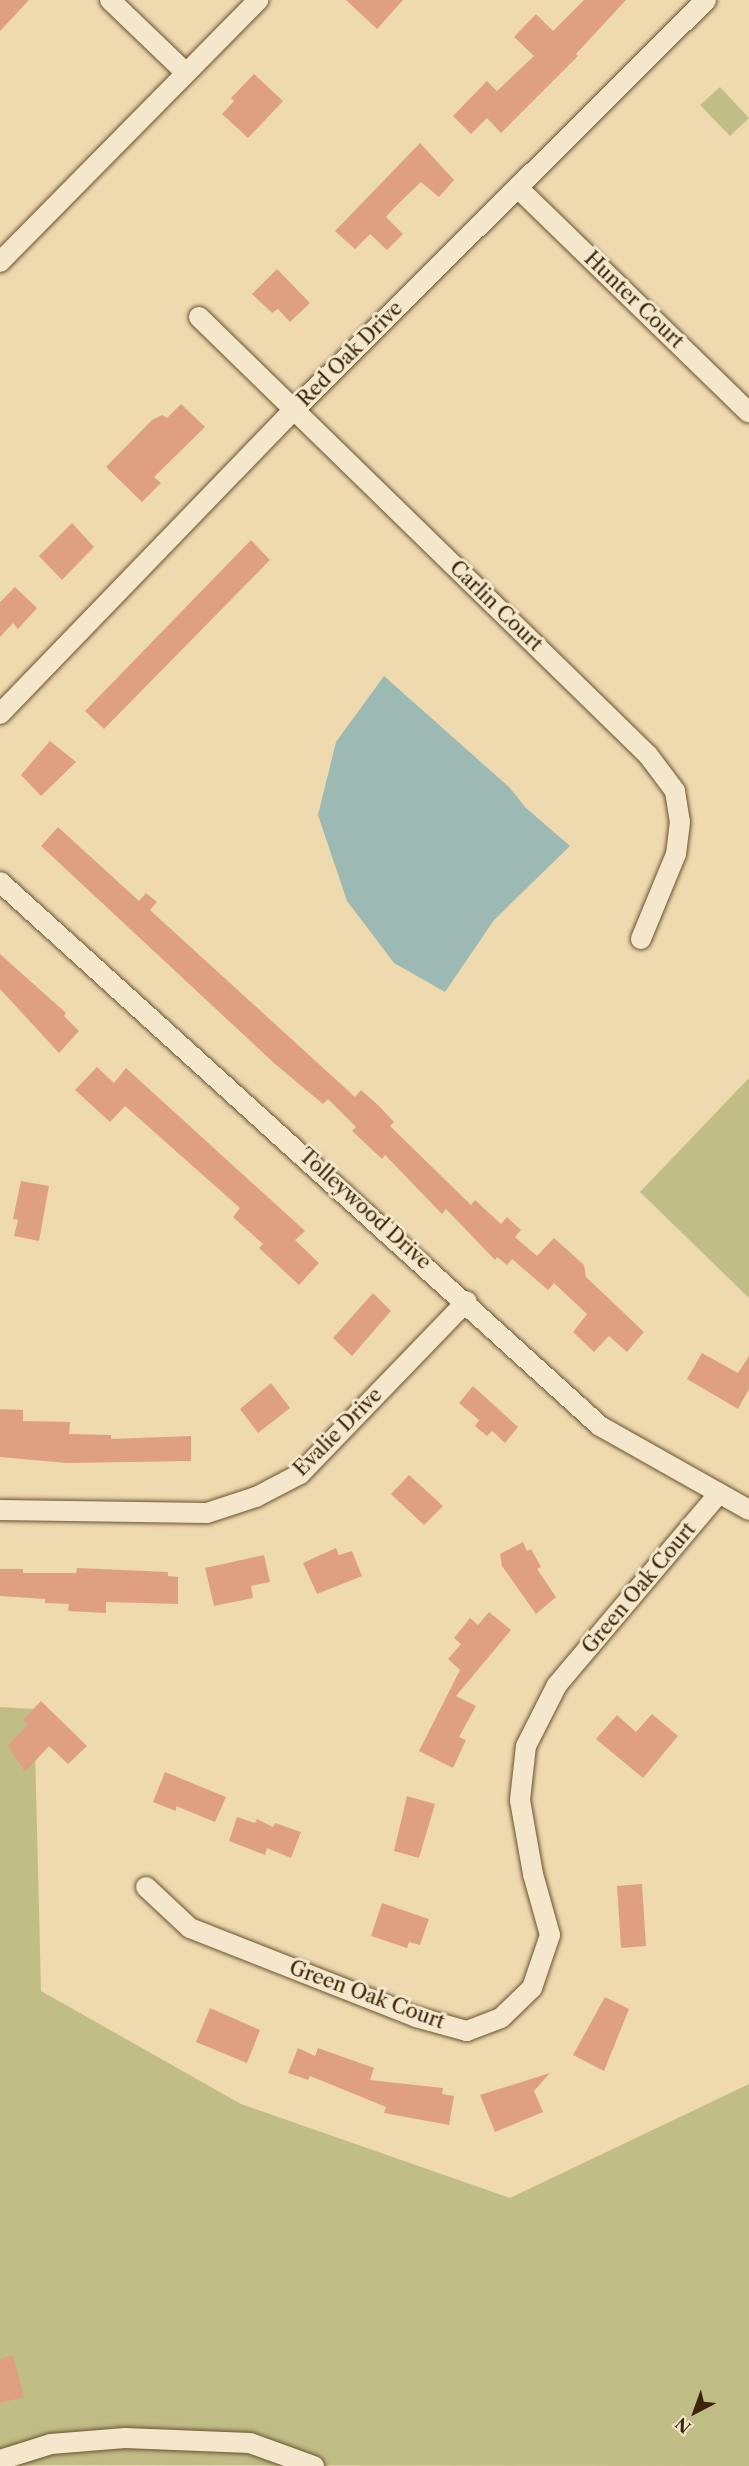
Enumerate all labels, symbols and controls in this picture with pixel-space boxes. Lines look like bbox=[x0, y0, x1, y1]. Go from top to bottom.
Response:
street label: Hunter Court bbox=[579, 247, 689, 353]
street label: Red Oak Drive bbox=[292, 296, 408, 412]
street label: Carlin Court bbox=[445, 556, 547, 656]
street label: Tolleywood Drive bbox=[294, 1143, 436, 1275]
street label: Evalie Drive bbox=[289, 1383, 387, 1481]
street label: Green Oak Court bbox=[577, 1517, 701, 1659]
street label: Green Oak Court bbox=[286, 1956, 448, 2034]
north arrow bbox=[665, 2382, 725, 2442]
text: N bbox=[671, 2413, 695, 2438]

